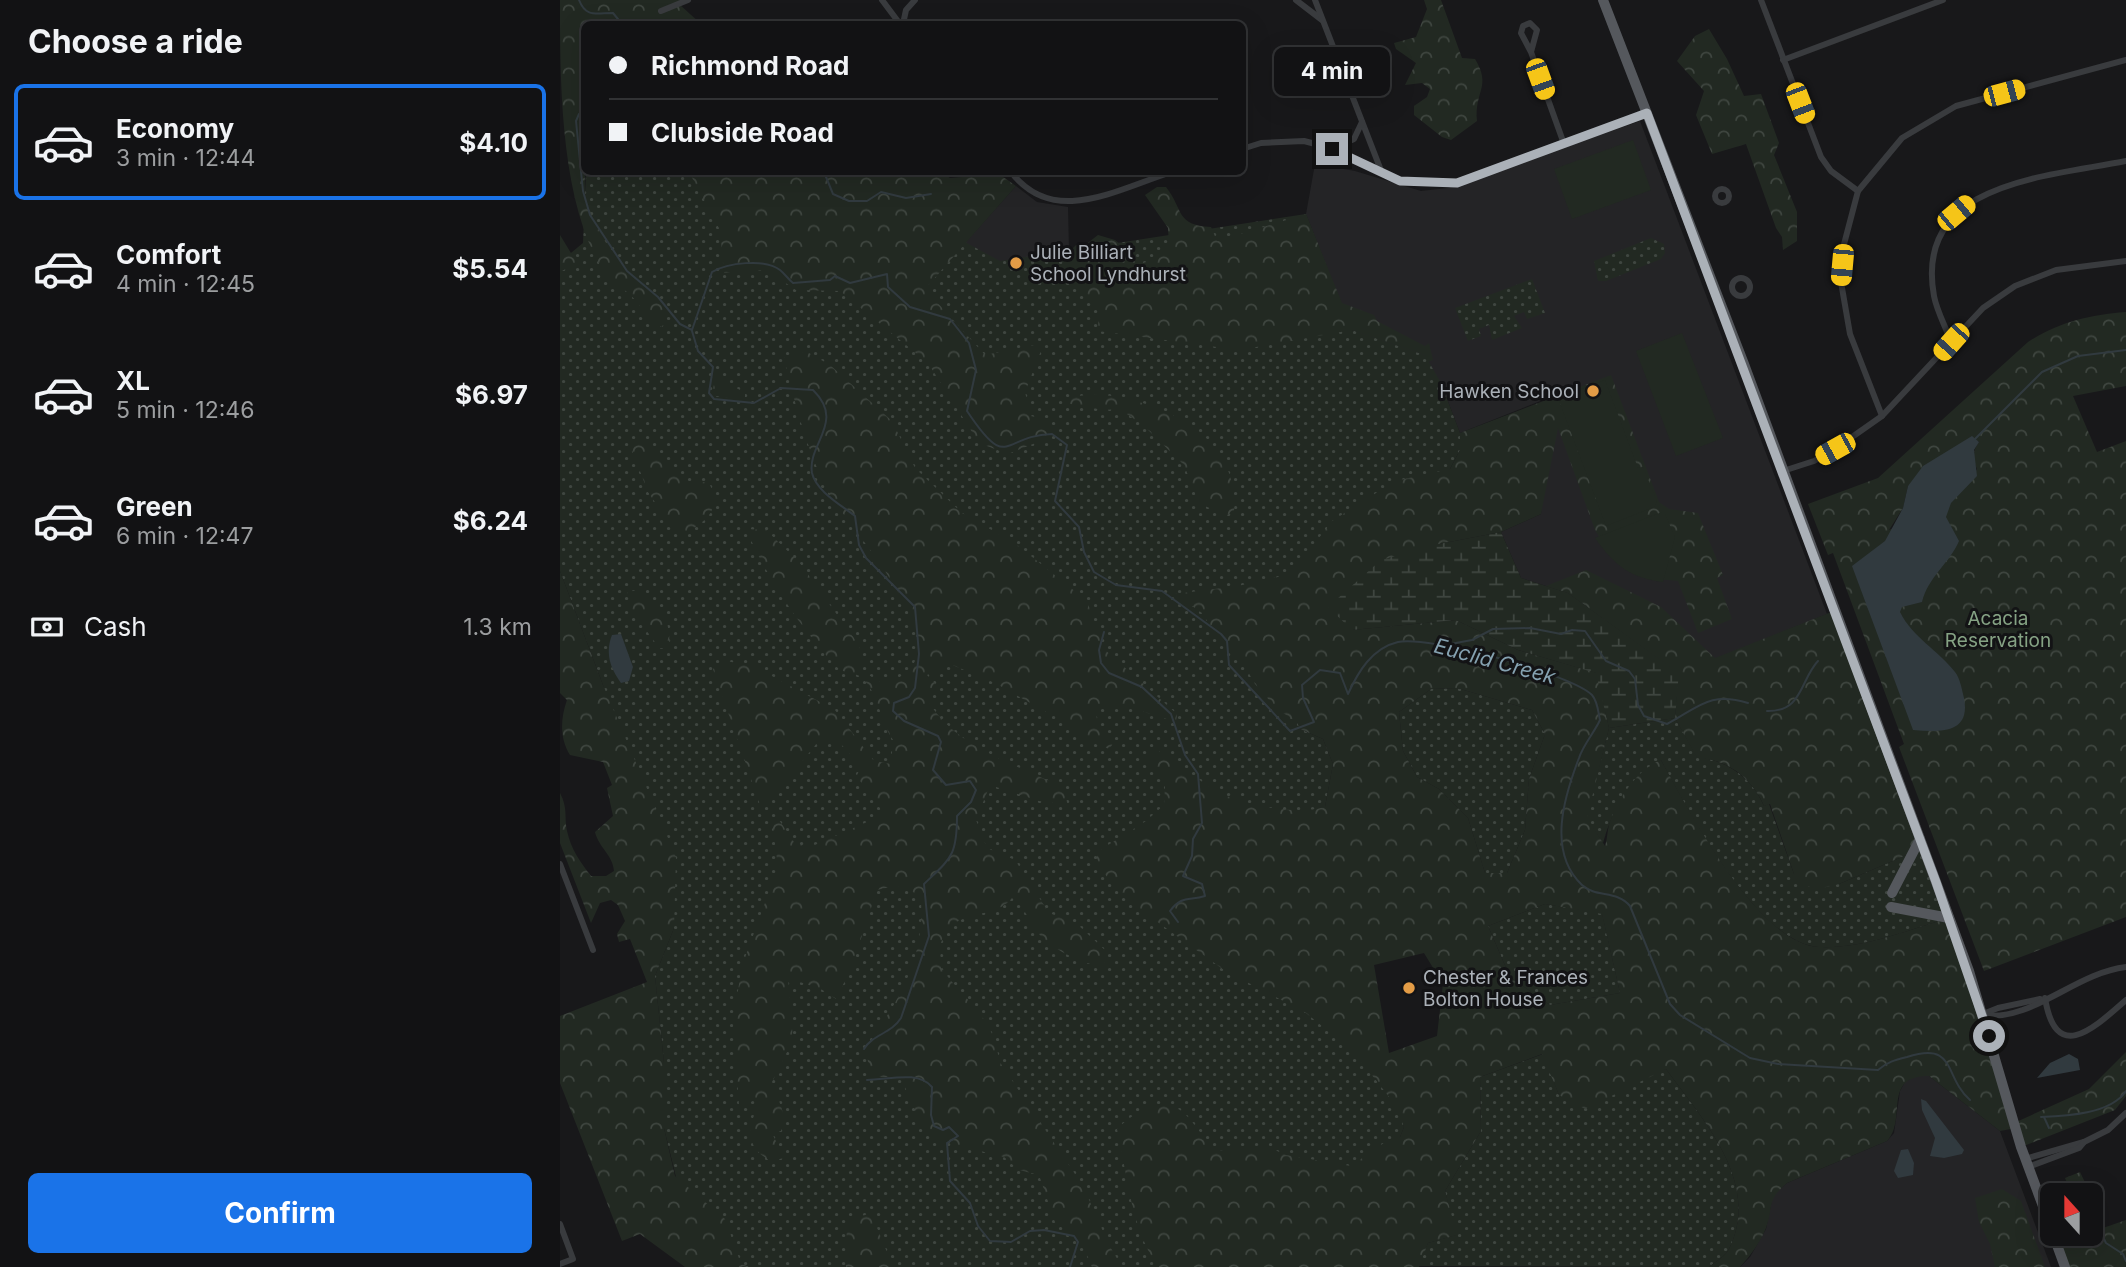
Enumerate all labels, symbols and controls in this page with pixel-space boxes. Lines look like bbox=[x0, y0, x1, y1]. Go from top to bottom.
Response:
text: Choose a ride bbox=[28, 22, 243, 61]
callout: 4 min bbox=[1274, 47, 1390, 96]
text: Richmond Road bbox=[651, 50, 849, 81]
car bbox=[1523, 56, 1558, 102]
text: 4 min bbox=[1301, 57, 1363, 85]
car bbox=[1981, 77, 2028, 109]
car bbox=[1783, 80, 1818, 126]
icon: car bbox=[32, 111, 95, 174]
text: Economy bbox=[116, 113, 234, 144]
text: Clubside Road bbox=[651, 117, 834, 148]
text: $4.10 bbox=[459, 127, 528, 158]
route end bbox=[1316, 133, 1348, 165]
text: 3 min · 12:44 bbox=[116, 144, 255, 172]
car bbox=[1934, 191, 1979, 235]
icon: car bbox=[32, 237, 95, 300]
text: Comfort bbox=[116, 239, 221, 270]
place label: Julie Billiart School Lyndhurst bbox=[1030, 241, 1186, 286]
car bbox=[1830, 243, 1855, 287]
text: $5.54 bbox=[452, 253, 528, 284]
marker: Julie Billiart School Lyndhurst bbox=[1008, 255, 1024, 271]
text: 4 min · 12:45 bbox=[116, 270, 255, 298]
car bbox=[1930, 319, 1973, 365]
icon: car bbox=[32, 363, 95, 426]
text: XL bbox=[116, 365, 150, 396]
text: $6.97 bbox=[455, 379, 528, 410]
place label: Hawken School bbox=[1439, 380, 1579, 403]
marker: Hawken School bbox=[1585, 383, 1601, 399]
text: 5 min · 12:46 bbox=[116, 396, 254, 424]
car bbox=[1812, 430, 1859, 468]
icon: car bbox=[32, 489, 95, 552]
text: Green bbox=[116, 491, 193, 522]
text: $6.24 bbox=[453, 505, 528, 536]
text: 6 min · 12:47 bbox=[116, 522, 253, 550]
park label: Acacia Reservation bbox=[1945, 607, 2051, 652]
icon: cash bbox=[28, 608, 66, 646]
text: Cash bbox=[84, 611, 147, 642]
text: 1.3 km bbox=[463, 613, 532, 641]
water label: Euclid Creek bbox=[1432, 633, 1559, 689]
place label: Chester & Frances Bolton House bbox=[1423, 966, 1588, 1011]
marker: Chester & Frances Bolton House bbox=[1401, 980, 1417, 996]
route start bbox=[1973, 1020, 2005, 1052]
button: Confirm bbox=[28, 1173, 532, 1253]
north arrow bbox=[2040, 1183, 2104, 1246]
map controls bbox=[2040, 1183, 2103, 1246]

